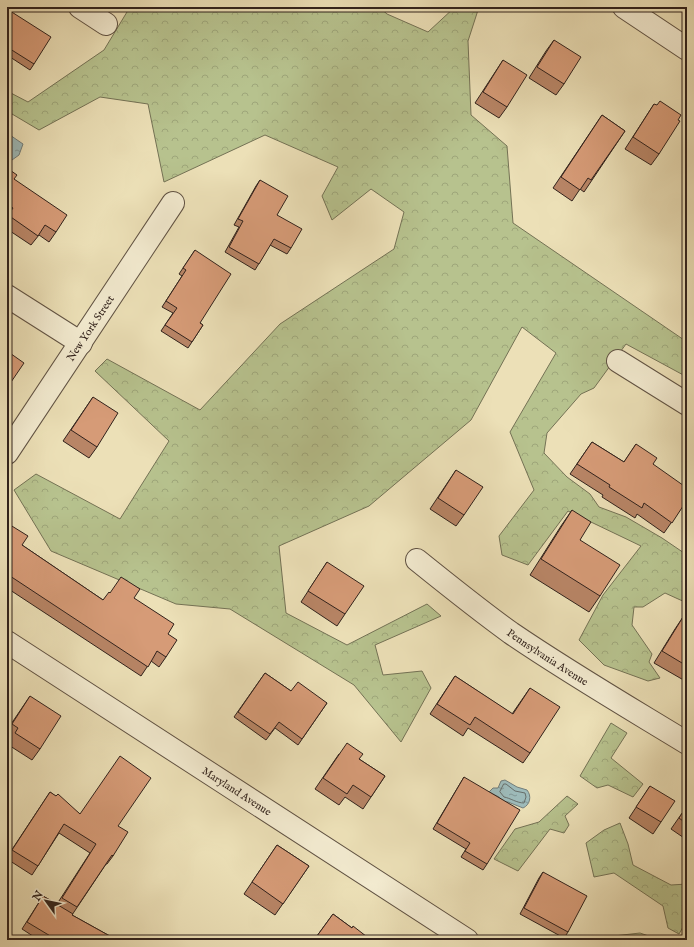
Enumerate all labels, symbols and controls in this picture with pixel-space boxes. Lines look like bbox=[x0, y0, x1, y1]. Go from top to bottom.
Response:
street label: New York Street bbox=[64, 293, 118, 364]
street label: Pennsylvania Avenue bbox=[504, 626, 591, 689]
street label: Maryland Avenue bbox=[199, 764, 274, 819]
north arrow bbox=[26, 881, 66, 921]
text: N bbox=[29, 888, 47, 905]

